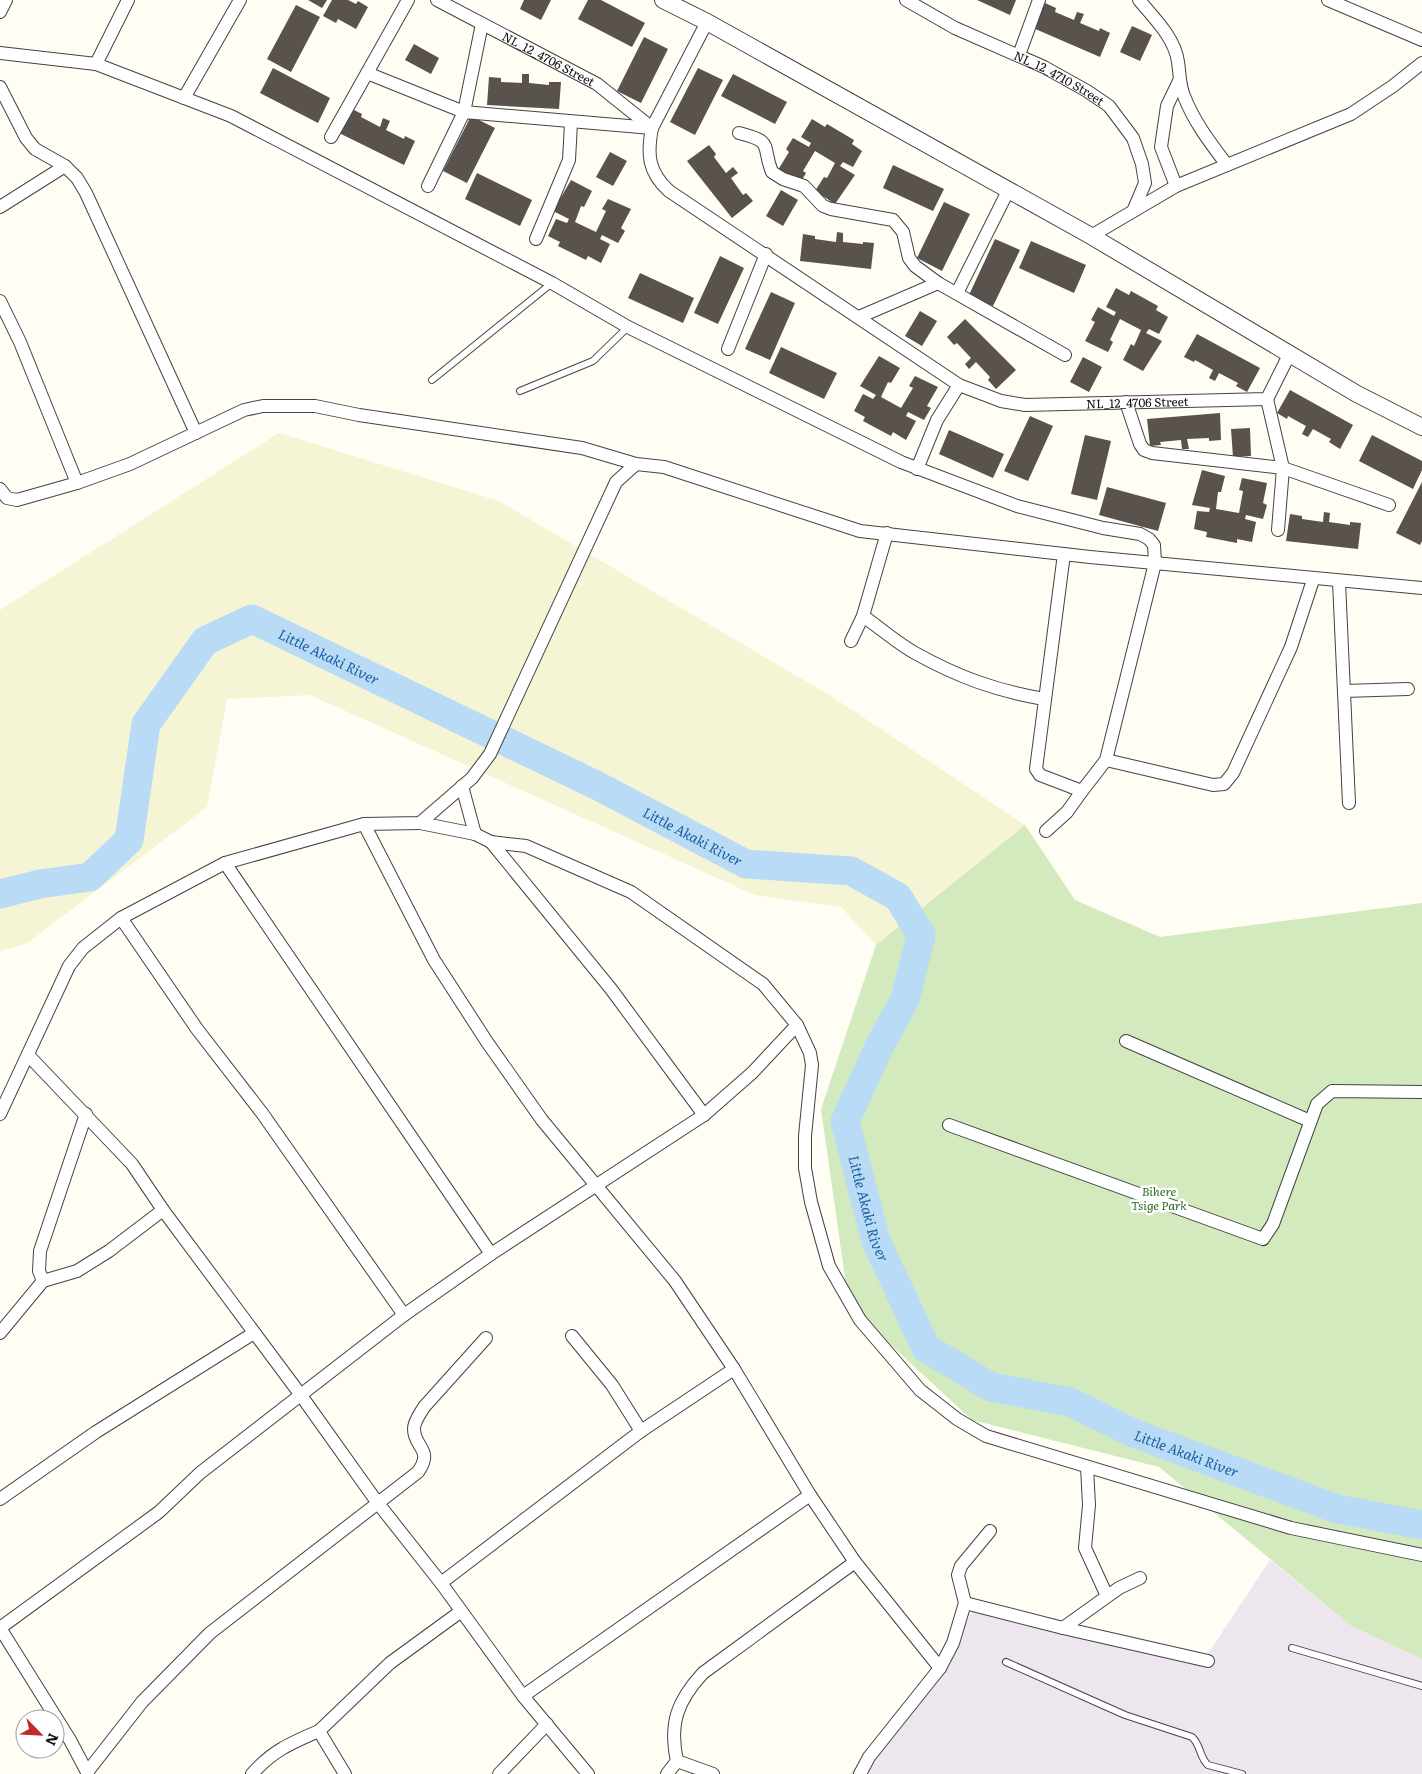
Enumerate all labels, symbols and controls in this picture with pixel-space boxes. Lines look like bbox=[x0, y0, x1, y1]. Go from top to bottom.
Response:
street label: NL_12_4706 Street bbox=[499, 27, 598, 90]
street label: NL_12_4710 Street bbox=[1011, 46, 1108, 110]
street label: NL_12_4706 Street bbox=[1086, 392, 1189, 412]
water label: Little Akaki River bbox=[275, 623, 383, 689]
water label: Little Akaki River bbox=[640, 802, 747, 871]
water label: Little Akaki River bbox=[844, 1153, 894, 1265]
park label: Bihere Tsige Park bbox=[1131, 1182, 1187, 1214]
water label: Little Akaki River bbox=[1132, 1424, 1242, 1482]
north arrow bbox=[15, 1709, 65, 1759]
text: N bbox=[41, 1730, 64, 1749]

